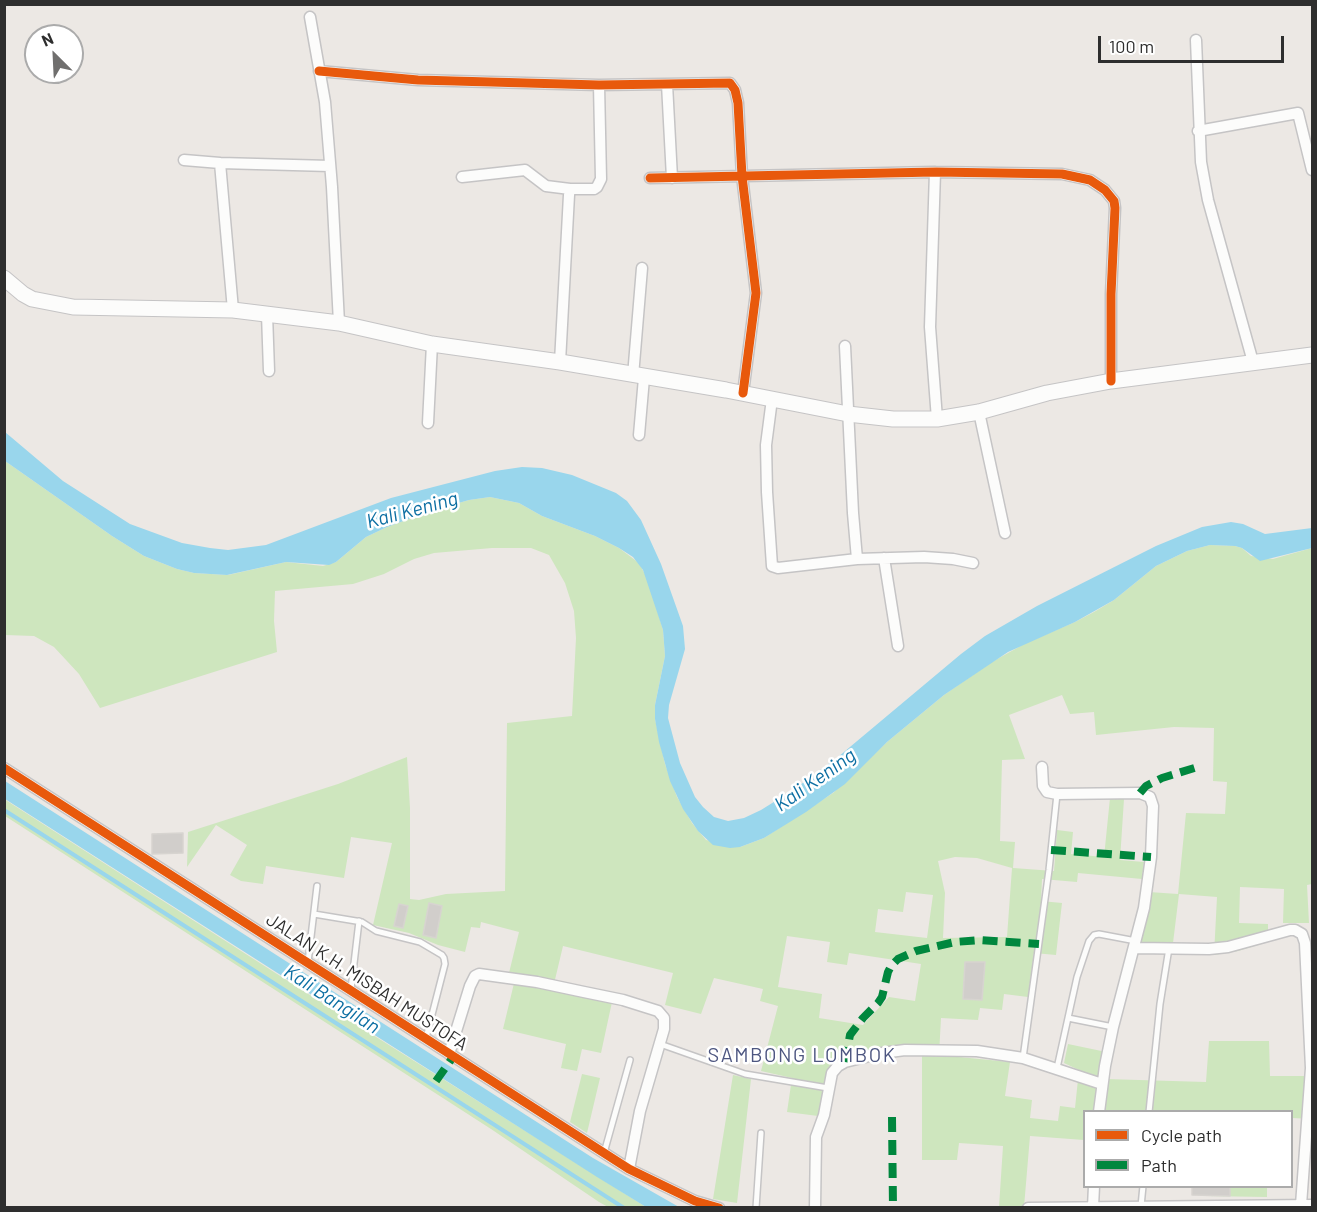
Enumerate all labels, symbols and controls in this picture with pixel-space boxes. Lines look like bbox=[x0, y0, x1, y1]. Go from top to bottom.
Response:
north arrow bbox=[24, 24, 84, 84]
scale bar bbox=[1101, 24, 1287, 62]
text: N bbox=[39, 28, 56, 50]
text: 100 m bbox=[1109, 35, 1154, 57]
water label: Kali Kening bbox=[364, 486, 460, 534]
water label: Kali Kening bbox=[770, 743, 860, 817]
street label: JALAN K.H. MISBAH MUSTOFA bbox=[262, 909, 472, 1055]
water label: Kali Bangilan bbox=[280, 959, 384, 1039]
district label: SAMBONG LOMBOK bbox=[707, 1043, 897, 1067]
legend bbox=[1083, 1110, 1293, 1188]
text: Cycle path bbox=[1141, 1124, 1222, 1146]
text: Path bbox=[1141, 1154, 1177, 1176]

